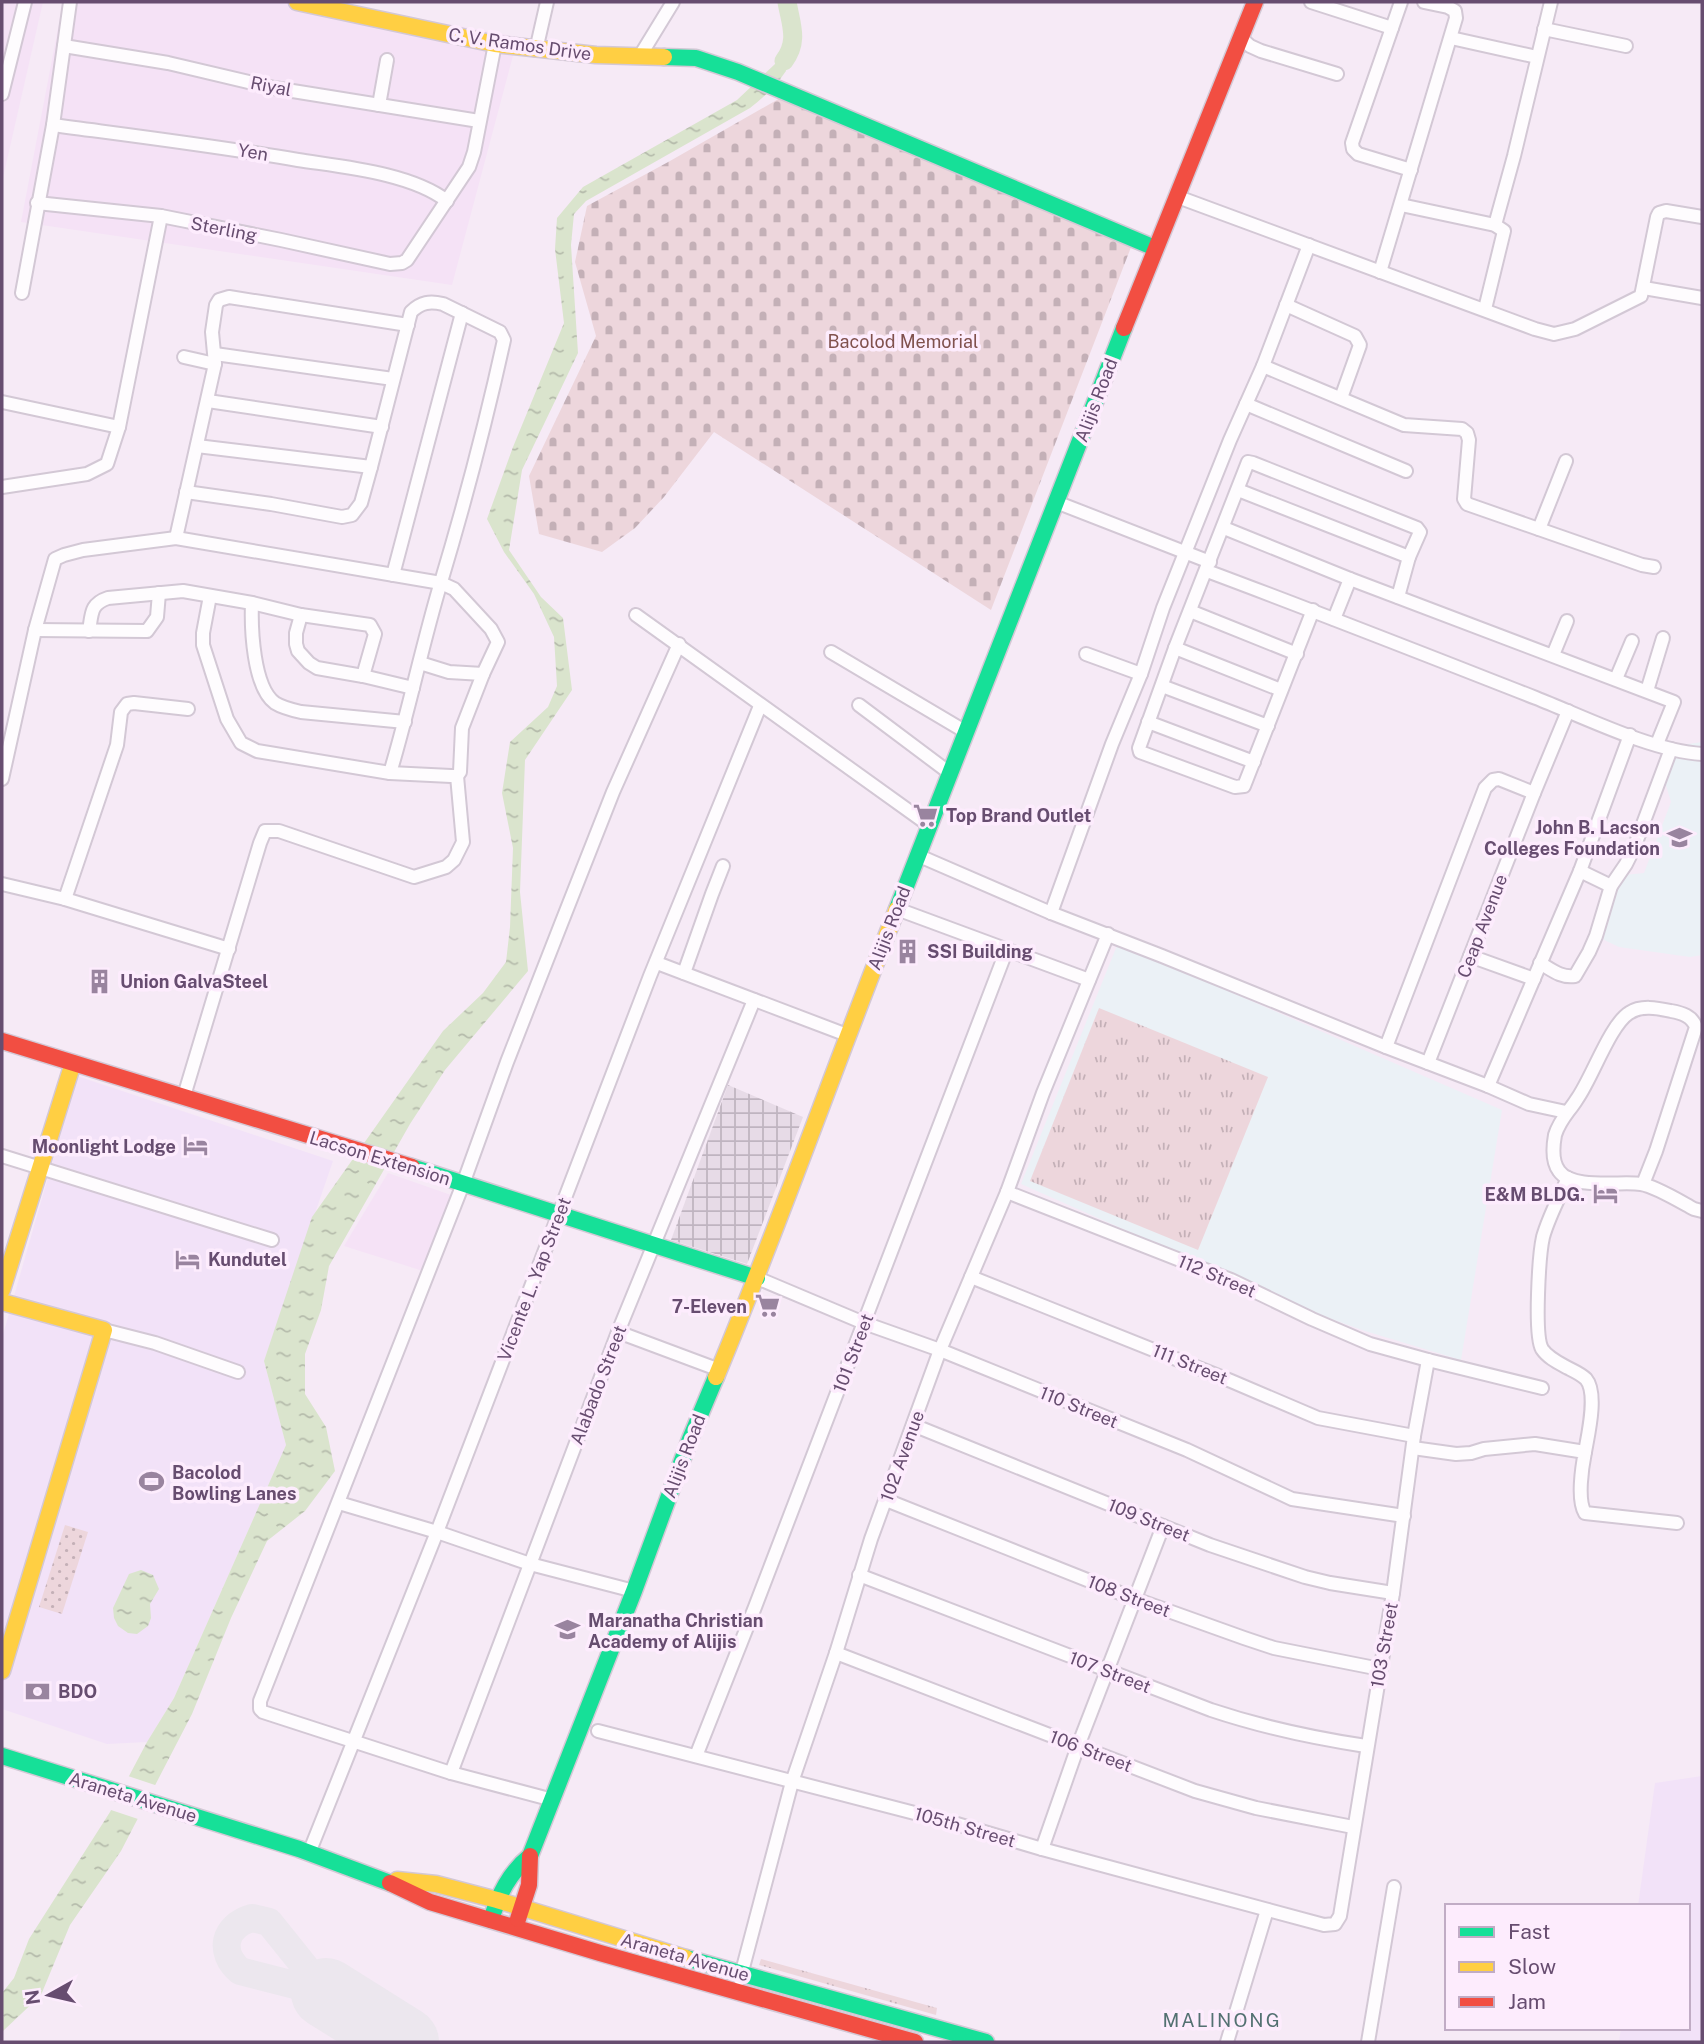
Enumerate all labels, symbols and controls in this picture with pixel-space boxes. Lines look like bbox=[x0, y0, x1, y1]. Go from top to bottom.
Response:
street label: C. V. Ramos Drive bbox=[447, 24, 593, 64]
street label: Riyal bbox=[249, 72, 293, 100]
street label: Yen bbox=[236, 139, 270, 165]
street label: Sterling bbox=[189, 212, 259, 246]
park label: Bacolod Memorial bbox=[828, 331, 978, 352]
street label: Alijis Road bbox=[1070, 355, 1122, 445]
supermarket icon: Top Brand Outlet bbox=[912, 801, 940, 829]
place label: Top Brand Outlet bbox=[946, 805, 1091, 826]
place label: John B. Lacson Colleges Foundation bbox=[1484, 817, 1660, 859]
school or university icon: John B. Lacson Colleges Foundation bbox=[1666, 823, 1694, 851]
street label: Ceap Avenue bbox=[1453, 871, 1511, 981]
street label: Alijis Road bbox=[863, 883, 915, 973]
building icon: SSI Building bbox=[893, 937, 921, 965]
place label: SSI Building bbox=[927, 941, 1033, 962]
building icon: Union GalvaSteel bbox=[86, 967, 114, 995]
place label: Union GalvaSteel bbox=[120, 971, 268, 992]
street label: Lacson Extension bbox=[307, 1127, 453, 1189]
hotel icon: Moonlight Lodge bbox=[182, 1132, 210, 1160]
place label: Moonlight Lodge bbox=[32, 1136, 176, 1157]
hotel icon: E&M BLDG. bbox=[1591, 1180, 1619, 1208]
place label: E&M BLDG. bbox=[1484, 1184, 1585, 1205]
street label: Vicente L. Yap Street bbox=[493, 1194, 575, 1364]
hotel icon: Kundutel bbox=[174, 1245, 202, 1273]
place label: Kundutel bbox=[208, 1249, 287, 1270]
street label: 112 Street bbox=[1175, 1250, 1259, 1302]
supermarket icon: 7-Eleven bbox=[753, 1292, 781, 1320]
place label: 7-Eleven bbox=[672, 1296, 747, 1317]
street label: 101 Street bbox=[828, 1311, 878, 1395]
street label: Alabado Street bbox=[566, 1322, 630, 1448]
street label: 111 Street bbox=[1149, 1339, 1231, 1389]
street label: 110 Street bbox=[1037, 1382, 1121, 1432]
street label: 102 Avenue bbox=[876, 1408, 928, 1504]
street label: Alijis Road bbox=[658, 1411, 710, 1501]
place label: Bacolod Bowling Lanes bbox=[172, 1462, 296, 1504]
sports icon: Bacolod Bowling Lanes bbox=[138, 1468, 166, 1496]
street label: 109 Street bbox=[1105, 1494, 1193, 1546]
street label: 108 Street bbox=[1085, 1571, 1173, 1621]
street label: 103 Street bbox=[1366, 1601, 1402, 1689]
place label: Maranatha Christian Academy of Alijis bbox=[588, 1610, 763, 1652]
school or university icon: Maranatha Christian Academy of Alijis bbox=[554, 1616, 582, 1644]
street label: 107 Street bbox=[1066, 1647, 1154, 1697]
bank icon: BDO bbox=[24, 1677, 52, 1705]
place label: BDO bbox=[58, 1681, 97, 1702]
street label: 106 Street bbox=[1047, 1726, 1135, 1776]
street label: Araneta Avenue bbox=[66, 1768, 200, 1826]
street label: 105th Street bbox=[912, 1803, 1018, 1851]
legend bbox=[1445, 1904, 1690, 2030]
text: Fast bbox=[1508, 1919, 1550, 1944]
street label: Araneta Avenue bbox=[618, 1929, 752, 1985]
text: Slow bbox=[1508, 1954, 1556, 1979]
north arrow bbox=[14, 1960, 84, 2030]
text: N bbox=[20, 1988, 44, 2006]
text: Jam bbox=[1508, 1989, 1546, 2014]
district label: MALINONG bbox=[1162, 2009, 1282, 2031]

